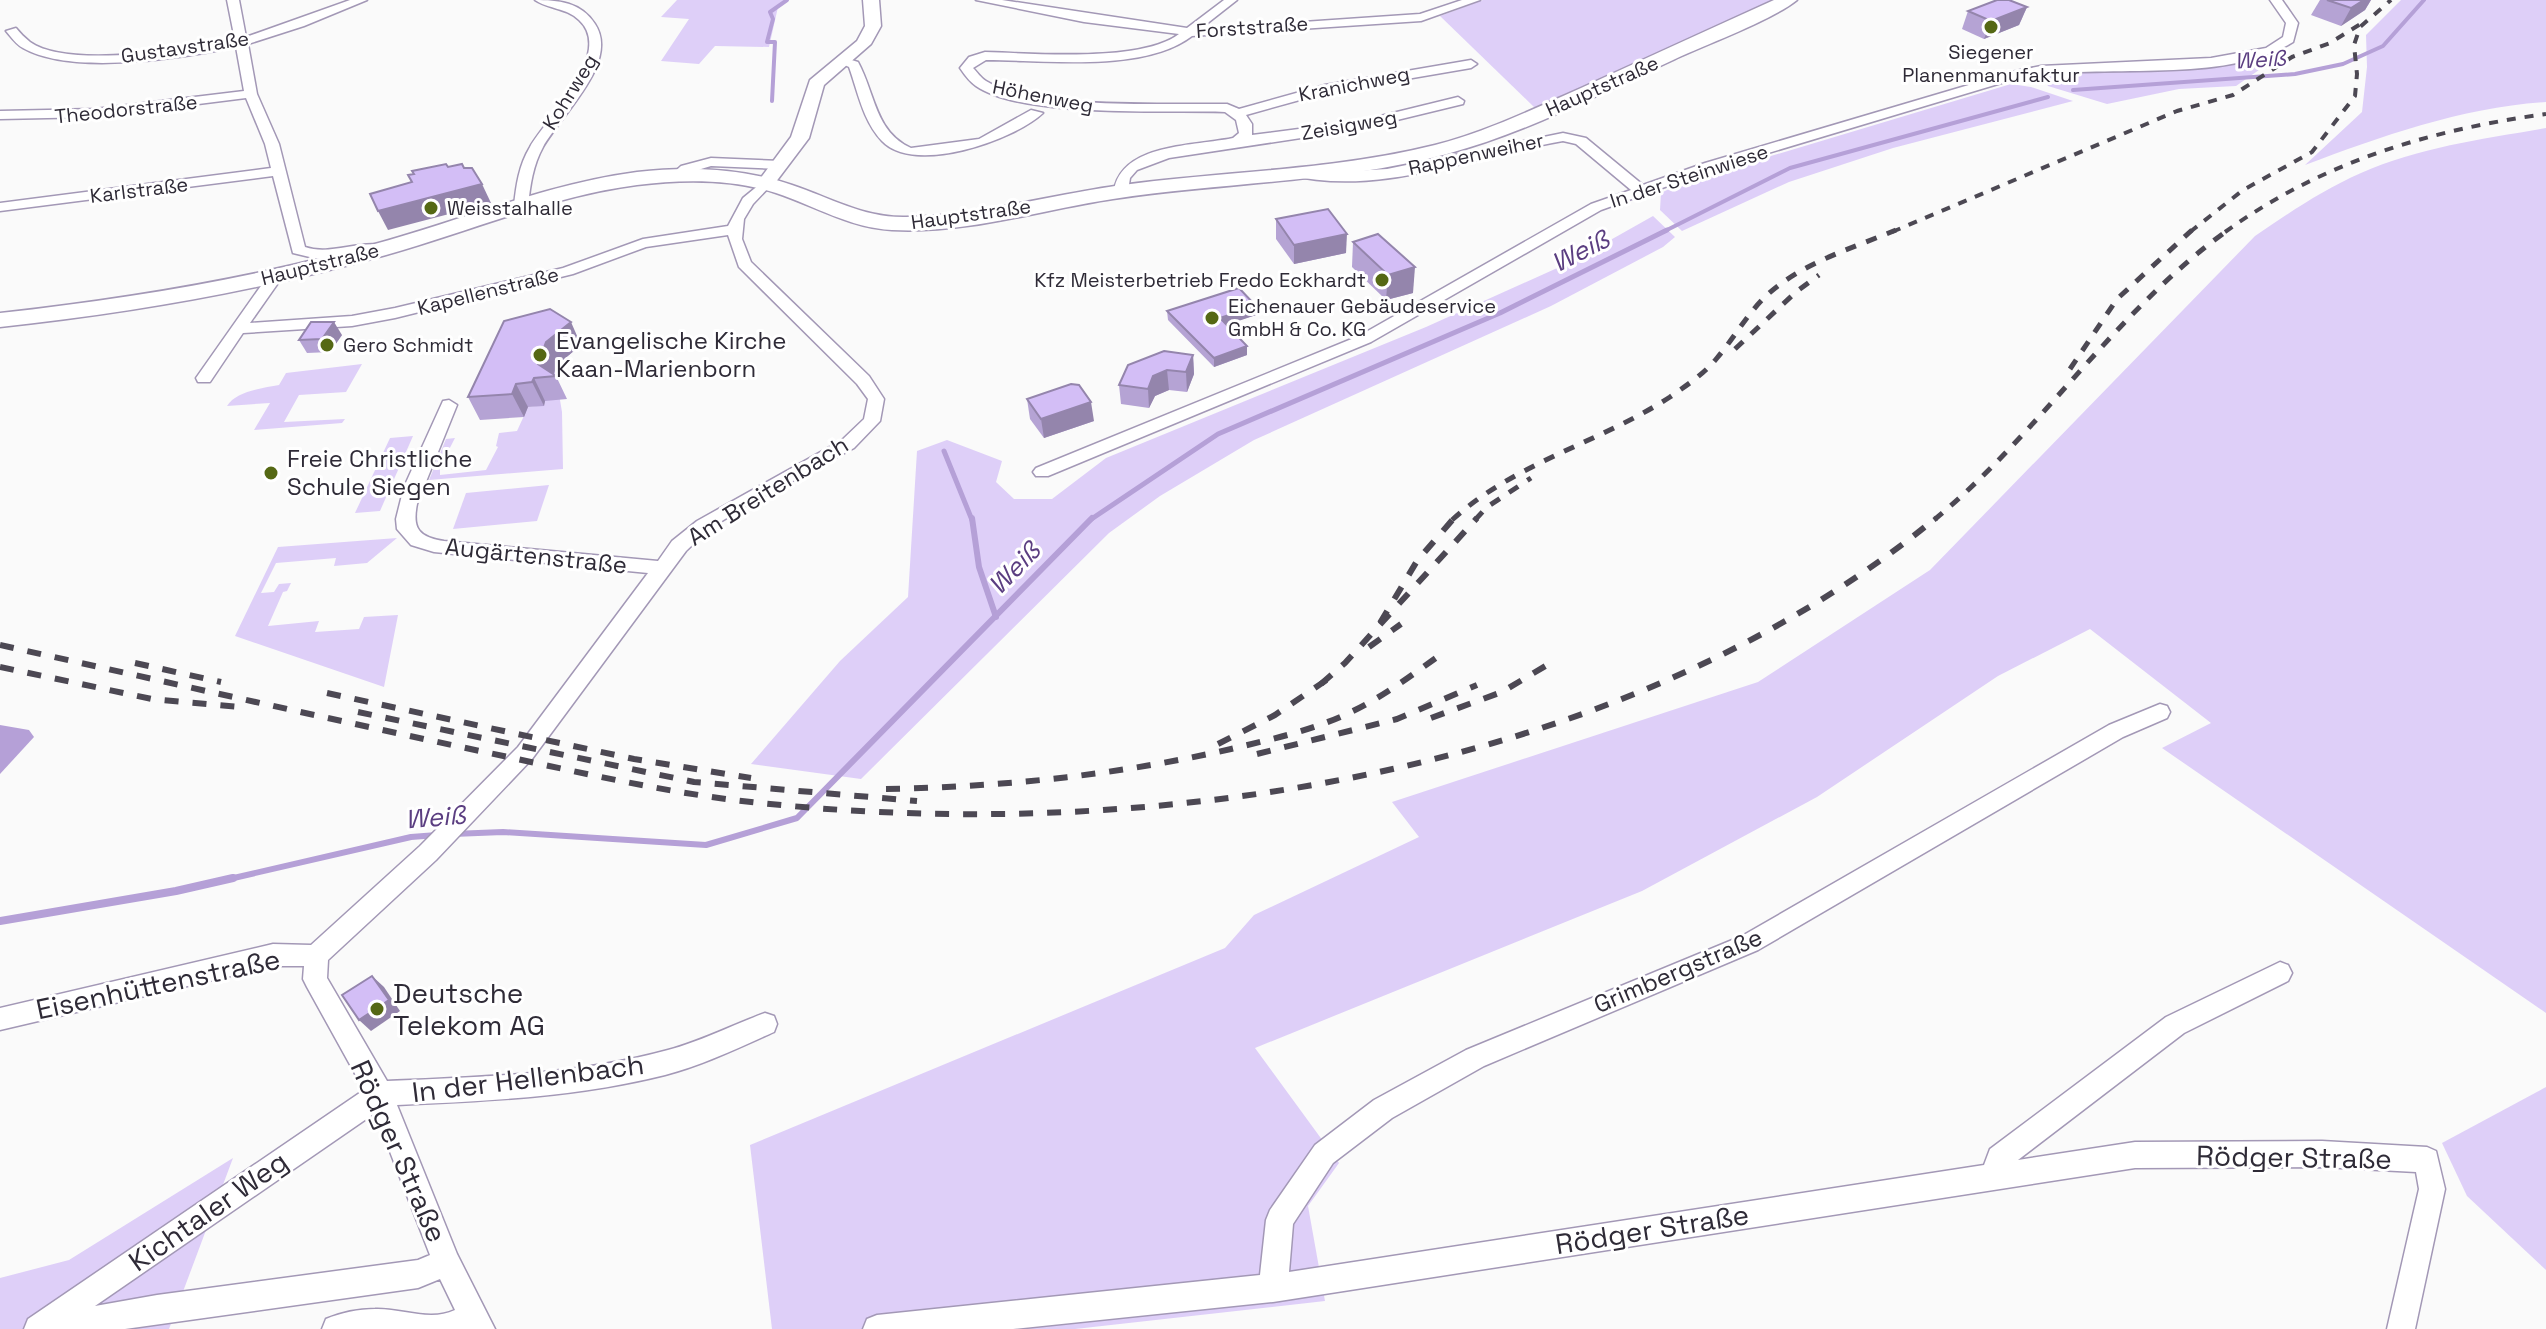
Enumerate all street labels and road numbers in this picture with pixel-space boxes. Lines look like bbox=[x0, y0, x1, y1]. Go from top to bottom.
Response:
street label: Forststraße bbox=[1195, 10, 1309, 44]
street label: Gustavstraße bbox=[119, 25, 251, 69]
street label: Kohrweg bbox=[537, 49, 603, 135]
street label: Hauptstraße bbox=[1541, 50, 1663, 122]
street label: Kranichweg bbox=[1296, 60, 1412, 108]
street label: Höhenweg bbox=[990, 73, 1096, 119]
street label: Theodorstraße bbox=[53, 89, 199, 129]
street label: Zeisigweg bbox=[1299, 104, 1399, 146]
street label: Rappenweiher bbox=[1406, 127, 1546, 181]
street label: In der Steinwiese bbox=[1607, 138, 1771, 214]
street label: Karlstraße bbox=[88, 171, 190, 209]
street label: Hauptstraße bbox=[909, 193, 1033, 235]
street label: Hauptstraße bbox=[258, 237, 382, 291]
street label: Kapellenstraße bbox=[415, 261, 561, 321]
street label: Am Breitenbach bbox=[681, 429, 854, 552]
street label: Augärtenstraße bbox=[444, 531, 629, 580]
street label: Grimbergstraße bbox=[1589, 921, 1767, 1020]
street label: Eisenhüttenstraße bbox=[33, 941, 283, 1027]
street label: In der Hellenbach bbox=[410, 1046, 646, 1110]
street label: Rödger Straße bbox=[343, 1054, 455, 1248]
street label: Rödger Straße bbox=[2196, 1137, 2392, 1177]
street label: Kichtaler Weg bbox=[121, 1143, 295, 1279]
street label: Rödger Straße bbox=[1553, 1196, 1751, 1262]

